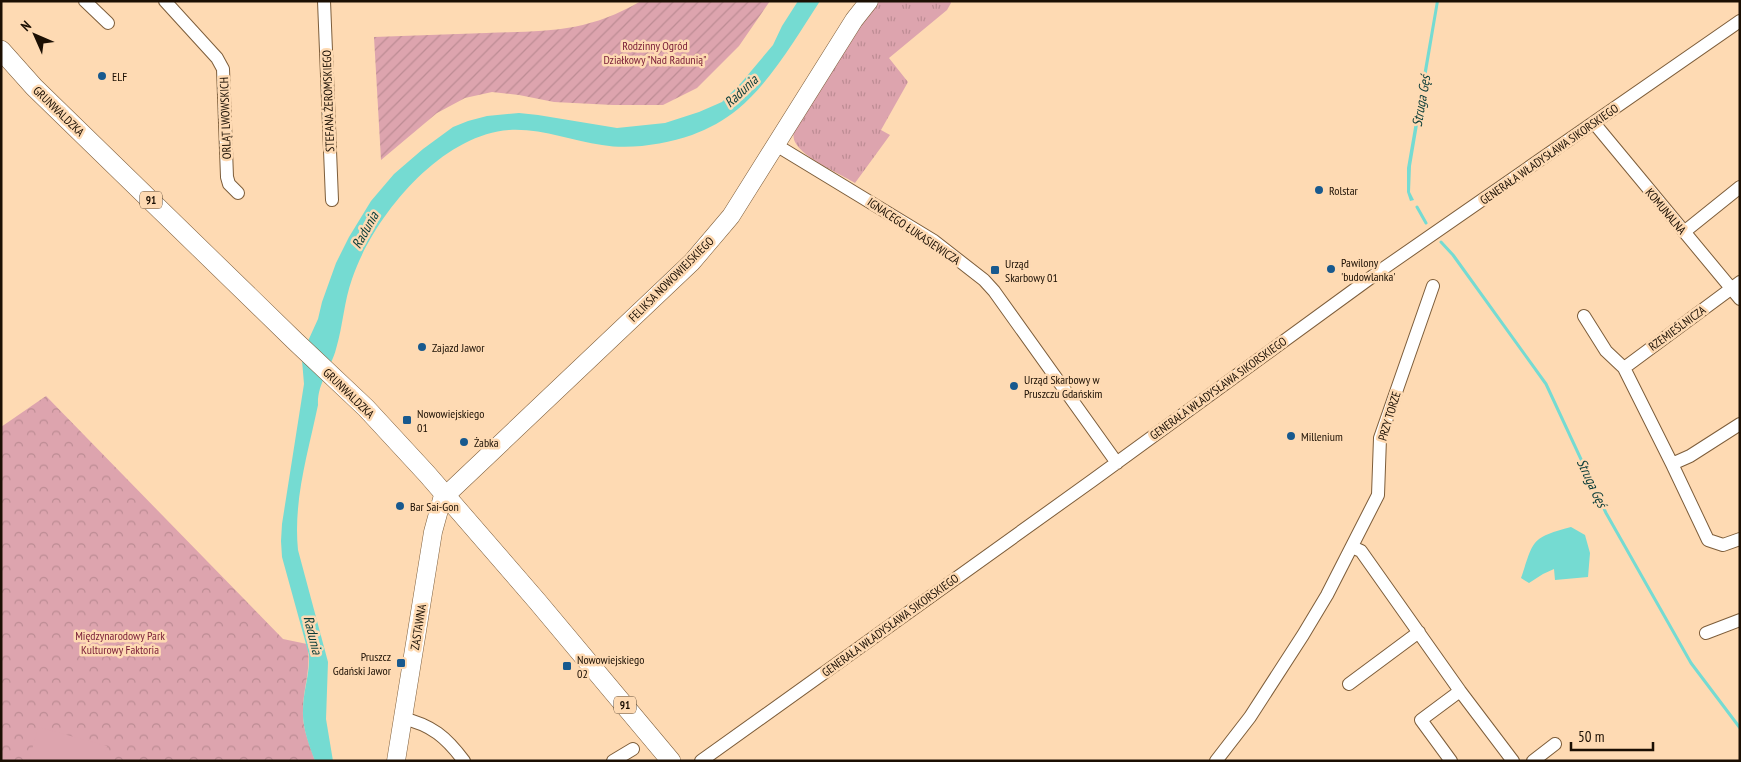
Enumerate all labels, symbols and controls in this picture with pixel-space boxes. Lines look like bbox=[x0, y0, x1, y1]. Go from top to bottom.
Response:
north arrow bbox=[10, 10, 60, 60]
text: N bbox=[17, 17, 35, 35]
park label: Rodzinny Ogród Działkowy "Nad Radunią" bbox=[604, 38, 706, 67]
street label: STEFANA ŻEROMSKIEGO bbox=[319, 49, 337, 152]
place label: ELF bbox=[112, 69, 127, 84]
marker: ELF bbox=[96, 70, 108, 82]
water label: Radunia bbox=[721, 70, 763, 111]
water label: Struga Gęś bbox=[1408, 72, 1435, 128]
street label: ORLĄT LWOWSKICH bbox=[216, 77, 234, 159]
street label: GRUNWALDZKA bbox=[30, 83, 88, 139]
street label: GENERAŁA WŁADYSŁAWA SIKORSKIEGO bbox=[1477, 100, 1621, 208]
place label: Rolstar bbox=[1329, 183, 1358, 198]
marker: Rolstar bbox=[1313, 184, 1325, 196]
street label: KOMUNALNA bbox=[1642, 185, 1690, 237]
road number: 91 bbox=[140, 192, 162, 208]
street label: IGNACEGO ŁUKASIEWICZA bbox=[865, 194, 964, 268]
water label: Radunia bbox=[348, 207, 383, 252]
street label: FELIKSA NOWOWIEJSKIEGO bbox=[625, 233, 717, 325]
place label: Pawilony 'budowlanka' bbox=[1341, 255, 1395, 284]
place label: Urząd Skarbowy 01 bbox=[1005, 256, 1058, 285]
marker: Pawilony 'budowlanka' bbox=[1325, 263, 1337, 275]
marker: Urząd Skarbowy 01 bbox=[989, 264, 1001, 276]
street label: RZEMIEŚLNICZA bbox=[1646, 302, 1709, 354]
street label: GENERAŁA WŁADYSŁAWA SIKORSKIEGO bbox=[1147, 333, 1290, 443]
place label: Zajazd Jawor bbox=[432, 340, 485, 355]
marker: Zajazd Jawor bbox=[416, 341, 428, 353]
street label: GRUNWALDZKA bbox=[320, 365, 378, 421]
place label: Urząd Skarbowy w Pruszczu Gdańskim bbox=[1024, 372, 1103, 401]
marker: Urząd Skarbowy w Pruszczu Gdańskim bbox=[1008, 380, 1020, 392]
street label: PRZY TORZE bbox=[1374, 390, 1404, 442]
place label: Nowowiejskiego 01 bbox=[417, 406, 484, 435]
marker: Nowowiejskiego 01 bbox=[401, 414, 413, 426]
place label: Millenium bbox=[1301, 429, 1343, 444]
marker: Millenium bbox=[1285, 430, 1297, 442]
place label: Żabka bbox=[474, 435, 499, 450]
marker: Żabka bbox=[458, 436, 470, 448]
water label: Struga Gęś bbox=[1573, 456, 1612, 512]
place label: Bar Sai-Gon bbox=[410, 499, 459, 514]
marker: Bar Sai-Gon bbox=[394, 500, 406, 512]
street label: GENERAŁA WŁADYSŁAWA SIKORSKIEGO bbox=[819, 570, 962, 680]
street label: ZASTAWNA bbox=[407, 603, 429, 651]
water label: Radunia bbox=[300, 614, 327, 658]
park label: Międzynarodowy Park Kulturowy Faktoria bbox=[75, 628, 165, 657]
place label: Pruszcz Gdański Jawor bbox=[333, 649, 392, 678]
place label: Nowowiejskiego 02 bbox=[577, 652, 644, 681]
marker: Pruszcz Gdański Jawor bbox=[395, 657, 407, 669]
marker: Nowowiejskiego 02 bbox=[561, 660, 573, 672]
road number: 91 bbox=[614, 696, 636, 714]
scale bar bbox=[1571, 720, 1654, 752]
text: 50 m bbox=[1578, 727, 1604, 746]

